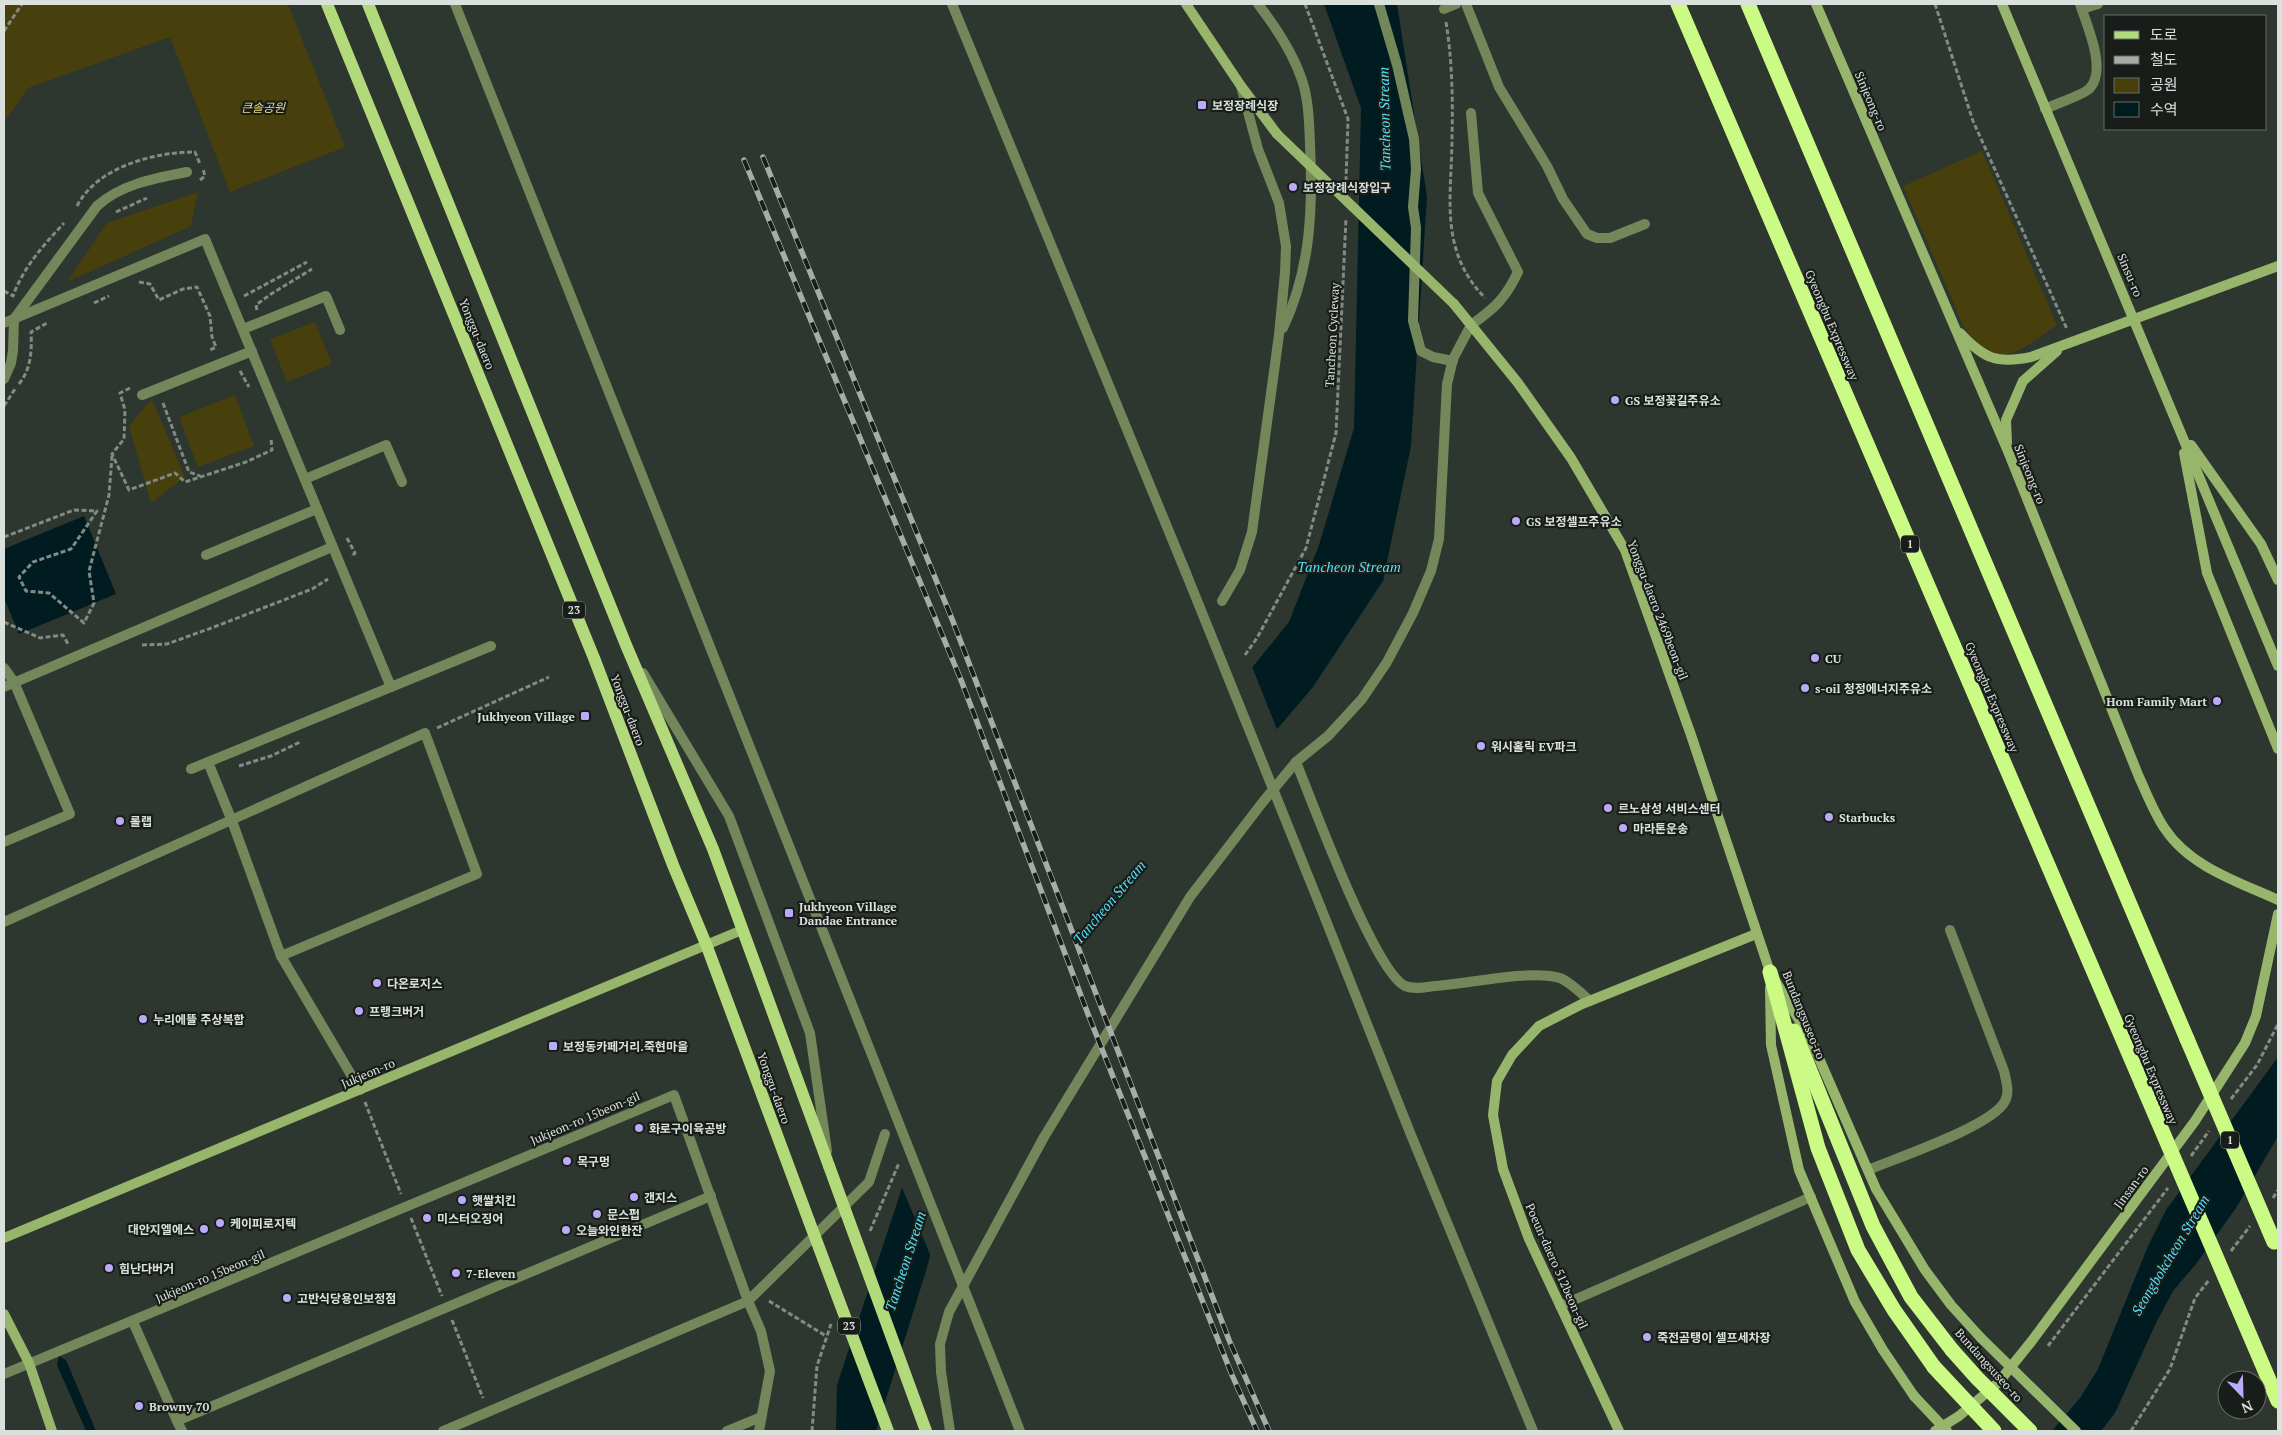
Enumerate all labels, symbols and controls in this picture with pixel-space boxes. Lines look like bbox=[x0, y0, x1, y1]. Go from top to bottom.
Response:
legend bbox=[2104, 15, 2267, 130]
text: 도로 bbox=[2150, 24, 2178, 44]
text: 철도 bbox=[2150, 49, 2178, 69]
water label: Tancheon Stream bbox=[1374, 67, 1394, 171]
street label: Sinjeong-ro bbox=[1852, 69, 1890, 133]
text: 공원 bbox=[2150, 74, 2178, 94]
place label: 보정장례식장 bbox=[1212, 98, 1278, 113]
marker: 보정장례식장 bbox=[1196, 99, 1208, 111]
text: 수역 bbox=[2150, 99, 2178, 119]
park label: 큰솔공원 bbox=[241, 100, 286, 115]
place label: 보정장례식장입구 bbox=[1303, 180, 1391, 195]
marker: 보정장례식장입구 bbox=[1287, 181, 1299, 193]
street label: Sinsu-ro bbox=[2114, 251, 2146, 299]
street label: Gyeongbu Expressway bbox=[1802, 268, 1862, 383]
street label: Tancheon Cycleway bbox=[1322, 281, 1342, 388]
street label: Yonggu-daero bbox=[456, 296, 498, 372]
place label: GS 보정꽃길주유소 bbox=[1625, 393, 1721, 408]
marker: GS 보정꽃길주유소 bbox=[1609, 394, 1621, 406]
street label: Sinjeong-ro bbox=[2011, 442, 2049, 506]
place label: GS 보정셀프주유소 bbox=[1526, 514, 1622, 529]
marker: GS 보정셀프주유소 bbox=[1510, 515, 1522, 527]
road number: 1 bbox=[1901, 536, 1919, 552]
street label: Yonggu-daero 2469beon-gil bbox=[1624, 538, 1692, 682]
water label: Tancheon Stream bbox=[1297, 557, 1401, 576]
road number: 23 bbox=[563, 602, 585, 618]
street label: Gyeongbu Expressway bbox=[1962, 640, 2022, 755]
place label: CU bbox=[1825, 651, 1842, 666]
marker: CU bbox=[1809, 652, 1821, 664]
street label: Yonggu-daero bbox=[608, 672, 649, 748]
place label: s-oil 청정에너지주유소 bbox=[1815, 681, 1932, 696]
marker: s-oil 청정에너지주유소 bbox=[1799, 682, 1811, 694]
place label: Hom Family Mart bbox=[2106, 694, 2207, 709]
marker: Hom Family Mart bbox=[2211, 695, 2223, 707]
place label: Jukhyeon Village bbox=[477, 709, 576, 724]
marker: Jukhyeon Village bbox=[579, 710, 591, 722]
place label: 워시홀릭 EV파크 bbox=[1491, 739, 1577, 754]
marker: 워시홀릭 EV파크 bbox=[1475, 740, 1487, 752]
place label: 르노삼성 서비스센터 bbox=[1618, 801, 1721, 816]
marker: 르노삼성 서비스센터 bbox=[1602, 802, 1614, 814]
place label: Starbucks bbox=[1839, 810, 1896, 825]
marker: Starbucks bbox=[1823, 811, 1835, 823]
place label: 롤랩 bbox=[130, 814, 152, 829]
marker: 롤랩 bbox=[114, 815, 126, 827]
place label: 마라톤운송 bbox=[1633, 821, 1688, 836]
marker: 마라톤운송 bbox=[1617, 822, 1629, 834]
water label: Tancheon Stream bbox=[1068, 856, 1150, 948]
place label: Jukhyeon Village Dandae Entrance bbox=[799, 899, 898, 928]
marker: Jukhyeon Village Dandae Entrance bbox=[783, 907, 795, 919]
street label: Bundangsuseo-ro bbox=[1779, 969, 1829, 1062]
place label: 다온로지스 bbox=[387, 976, 442, 991]
marker: 다온로지스 bbox=[371, 977, 383, 989]
place label: 프랭크버거 bbox=[369, 1004, 424, 1019]
marker: 프랭크버거 bbox=[353, 1005, 365, 1017]
place label: 누리에뜰 주상복합 bbox=[153, 1012, 245, 1027]
street label: Gyeongbu Expressway bbox=[2121, 1012, 2181, 1127]
marker: 누리에뜰 주상복합 bbox=[137, 1013, 149, 1025]
place label: 보정동카페거리.죽현마을 bbox=[563, 1039, 688, 1054]
marker: 보정동카페거리.죽현마을 bbox=[547, 1040, 559, 1052]
street label: Yonggu-daero bbox=[754, 1050, 794, 1126]
street label: Jukjeon-ro bbox=[339, 1055, 397, 1091]
street label: Jukjeon-ro 15beon-gil bbox=[528, 1088, 642, 1148]
place label: 화로구이육공방 bbox=[649, 1121, 726, 1136]
marker: 화로구이육공방 bbox=[633, 1122, 645, 1134]
road number: 1 bbox=[2221, 1132, 2239, 1148]
place label: 목구멍 bbox=[577, 1154, 610, 1169]
marker: 목구멍 bbox=[561, 1155, 573, 1167]
street label: Jinsan-ro bbox=[2110, 1162, 2152, 1211]
place label: 갠지스 bbox=[644, 1190, 677, 1205]
marker: 갠지스 bbox=[628, 1191, 640, 1203]
water label: Seongbokcheon Stream bbox=[2127, 1191, 2213, 1319]
place label: 햇쌀치킨 bbox=[472, 1193, 516, 1208]
marker: 햇쌀치킨 bbox=[456, 1194, 468, 1206]
street label: Poeun-daero 512beon-gil bbox=[1523, 1201, 1592, 1331]
place label: 문스펍 bbox=[607, 1207, 640, 1222]
marker: 문스펍 bbox=[591, 1208, 603, 1220]
water label: Tancheon Stream bbox=[880, 1209, 930, 1313]
place label: 미스터오징어 bbox=[437, 1211, 503, 1226]
marker: 미스터오징어 bbox=[421, 1212, 433, 1224]
place label: 케이피로지텍 bbox=[230, 1216, 296, 1231]
marker: 케이피로지텍 bbox=[214, 1217, 226, 1229]
place label: 대안지엘에스 bbox=[128, 1222, 194, 1237]
marker: 대안지엘에스 bbox=[198, 1223, 210, 1235]
place label: 오늘와인한잔 bbox=[576, 1223, 642, 1238]
marker: 오늘와인한잔 bbox=[560, 1224, 572, 1236]
street label: Jukjeon-ro 15beon-gil bbox=[153, 1246, 267, 1306]
place label: 힘난다버거 bbox=[119, 1261, 174, 1276]
marker: 힘난다버거 bbox=[103, 1262, 115, 1274]
place label: 7-Eleven bbox=[466, 1266, 516, 1281]
marker: 7-Eleven bbox=[450, 1267, 462, 1279]
place label: 고반식당용인보정점 bbox=[297, 1291, 396, 1306]
marker: 고반식당용인보정점 bbox=[281, 1292, 293, 1304]
road number: 23 bbox=[838, 1318, 860, 1334]
street label: Bundangsuseo-ro bbox=[1952, 1325, 2026, 1405]
place label: 죽전곰탱이 셀프세차장 bbox=[1657, 1330, 1771, 1345]
marker: 죽전곰탱이 셀프세차장 bbox=[1641, 1331, 1653, 1343]
north arrow bbox=[2217, 1370, 2267, 1420]
text: N bbox=[2238, 1397, 2256, 1418]
place label: Browny 70 bbox=[149, 1399, 209, 1414]
marker: Browny 70 bbox=[133, 1400, 145, 1412]

